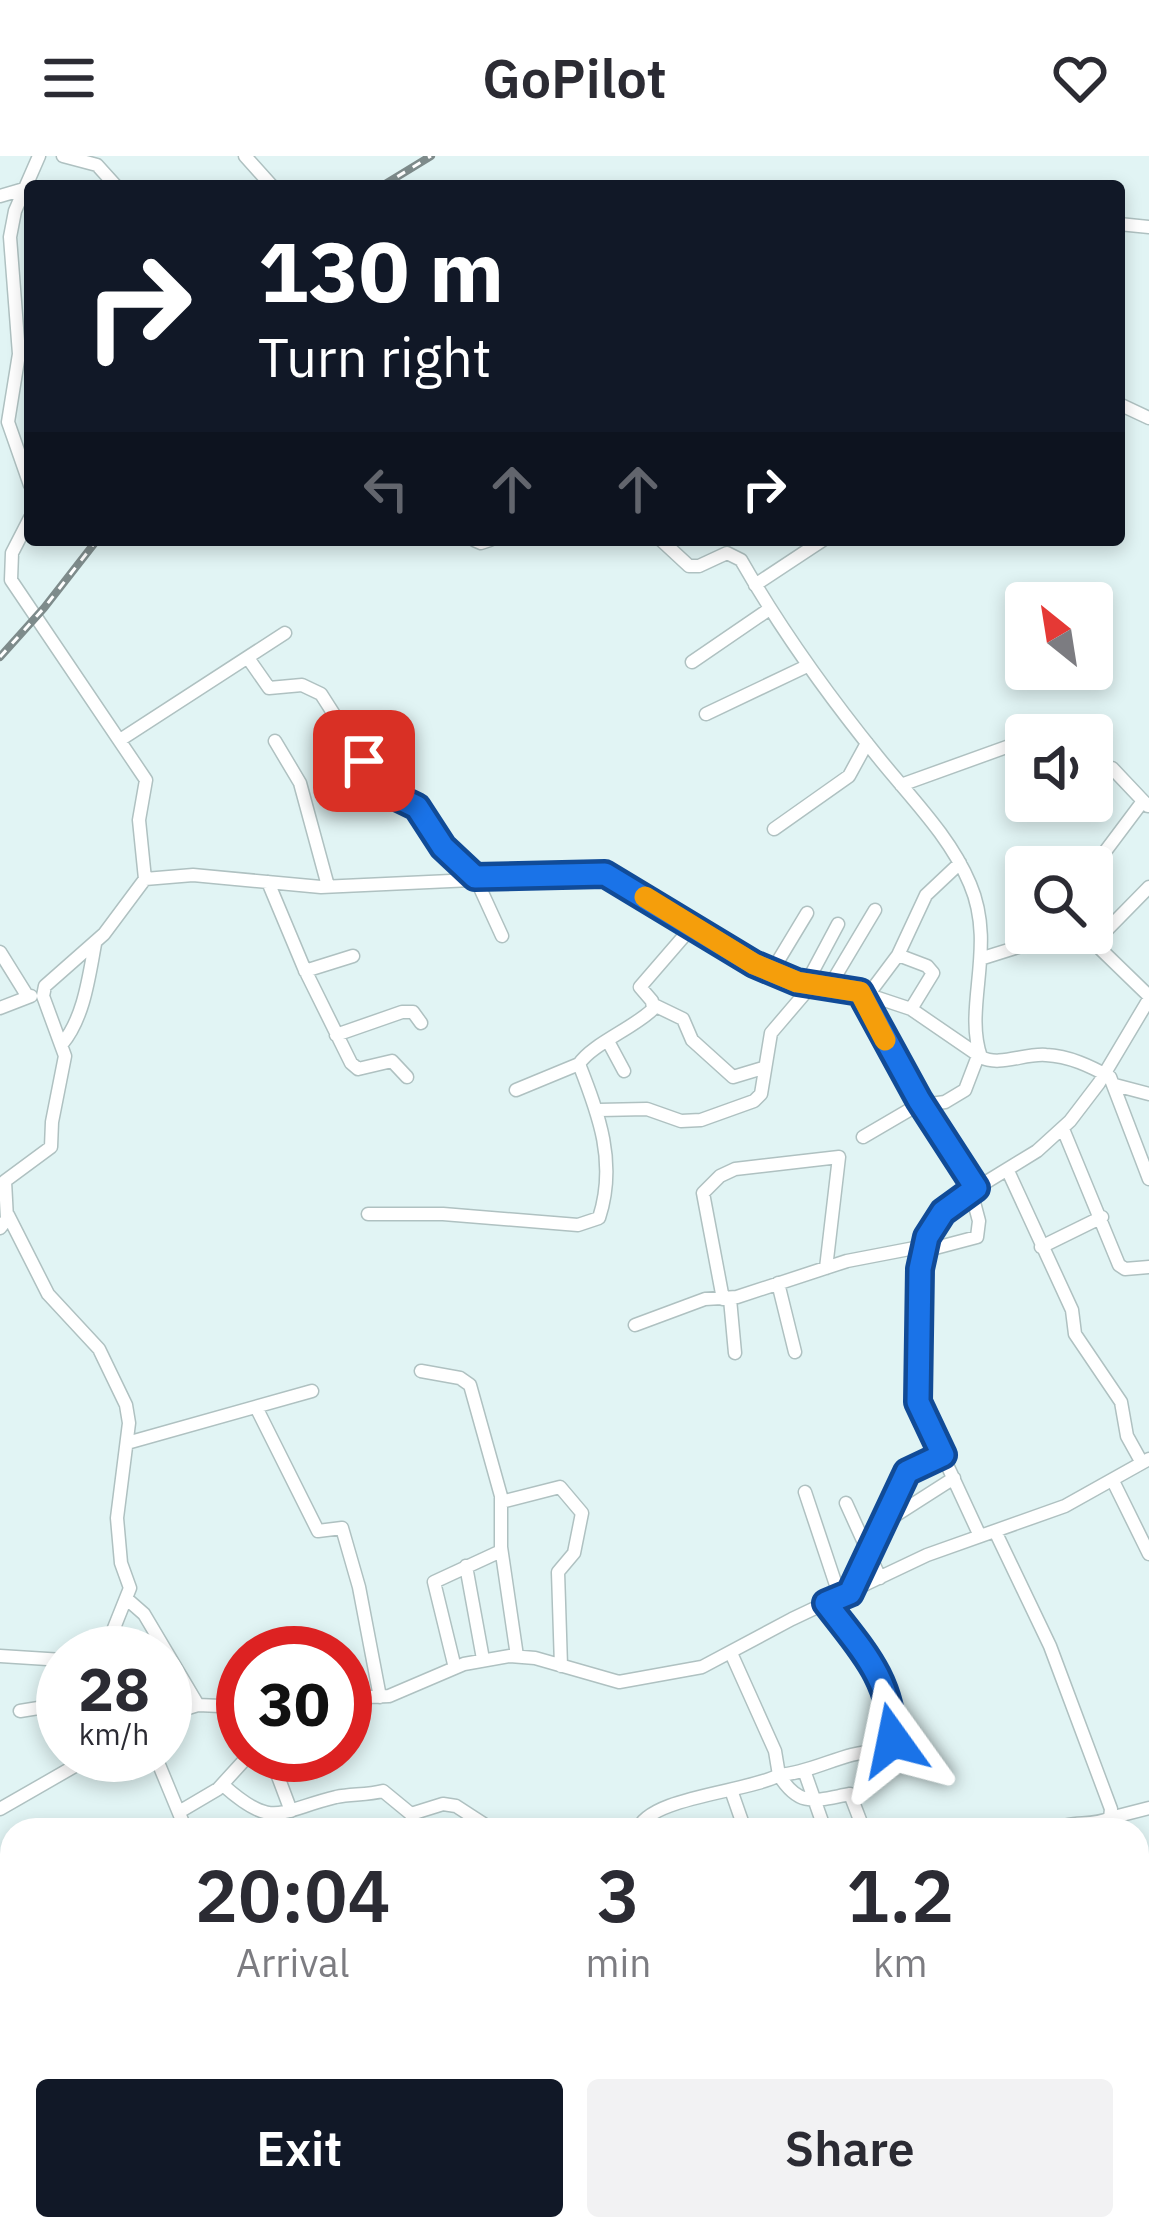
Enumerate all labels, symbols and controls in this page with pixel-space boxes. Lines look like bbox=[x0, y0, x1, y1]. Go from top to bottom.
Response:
text: GoPilot bbox=[482, 43, 667, 113]
icon: menu bbox=[36, 45, 102, 111]
icon: heart bbox=[1047, 45, 1113, 111]
text: 130 m bbox=[258, 216, 504, 325]
icon: right bbox=[60, 228, 216, 384]
text: Turn right bbox=[258, 322, 492, 392]
icon: left bbox=[353, 456, 419, 522]
icon: ahead bbox=[479, 456, 545, 522]
icon: ahead bbox=[605, 456, 671, 522]
icon: right bbox=[731, 456, 797, 522]
north arrow bbox=[1005, 582, 1113, 690]
map controls bbox=[1005, 582, 1113, 954]
pin bbox=[313, 710, 415, 812]
button: sound bbox=[1005, 714, 1113, 822]
icon: arrive bbox=[331, 728, 397, 794]
button: search bbox=[1005, 846, 1113, 954]
speed limit sign: 30 bbox=[216, 1626, 372, 1782]
text: 28 bbox=[78, 1649, 150, 1728]
position arrow bbox=[830, 1677, 956, 1803]
text: km/h bbox=[79, 1714, 149, 1753]
text: 20:04 bbox=[195, 1848, 391, 1942]
text: 3 bbox=[597, 1848, 640, 1942]
text: 1.2 bbox=[846, 1848, 954, 1942]
text: Arrival bbox=[236, 1937, 350, 1988]
text: min bbox=[585, 1937, 651, 1988]
text: km bbox=[873, 1937, 927, 1988]
button: Exit bbox=[36, 2079, 563, 2217]
button: Share bbox=[587, 2079, 1113, 2217]

